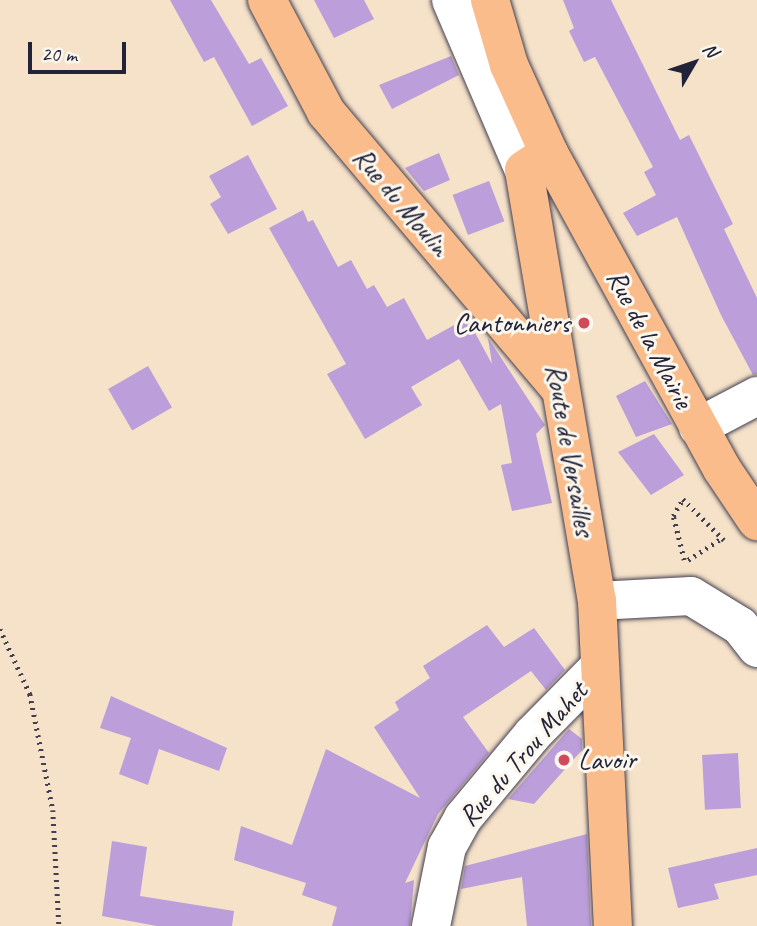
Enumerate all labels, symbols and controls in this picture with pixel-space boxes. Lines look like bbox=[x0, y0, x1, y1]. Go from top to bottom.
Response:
scale bar bbox=[32, 28, 130, 72]
north arrow bbox=[659, 28, 729, 98]
text: N bbox=[697, 38, 723, 62]
text: 20 m bbox=[41, 41, 77, 67]
street label: Rue du Moulin bbox=[346, 141, 456, 263]
street label: Rue de la Mairie bbox=[599, 264, 701, 414]
place label: Cantonniers bbox=[454, 306, 570, 340]
marker: Cantonniers bbox=[576, 315, 592, 331]
street label: Route de Versailles bbox=[538, 362, 602, 538]
street label: Rue du Trou Mahet bbox=[451, 675, 595, 833]
place label: Lavoir bbox=[578, 743, 636, 777]
marker: Lavoir bbox=[556, 752, 572, 768]

